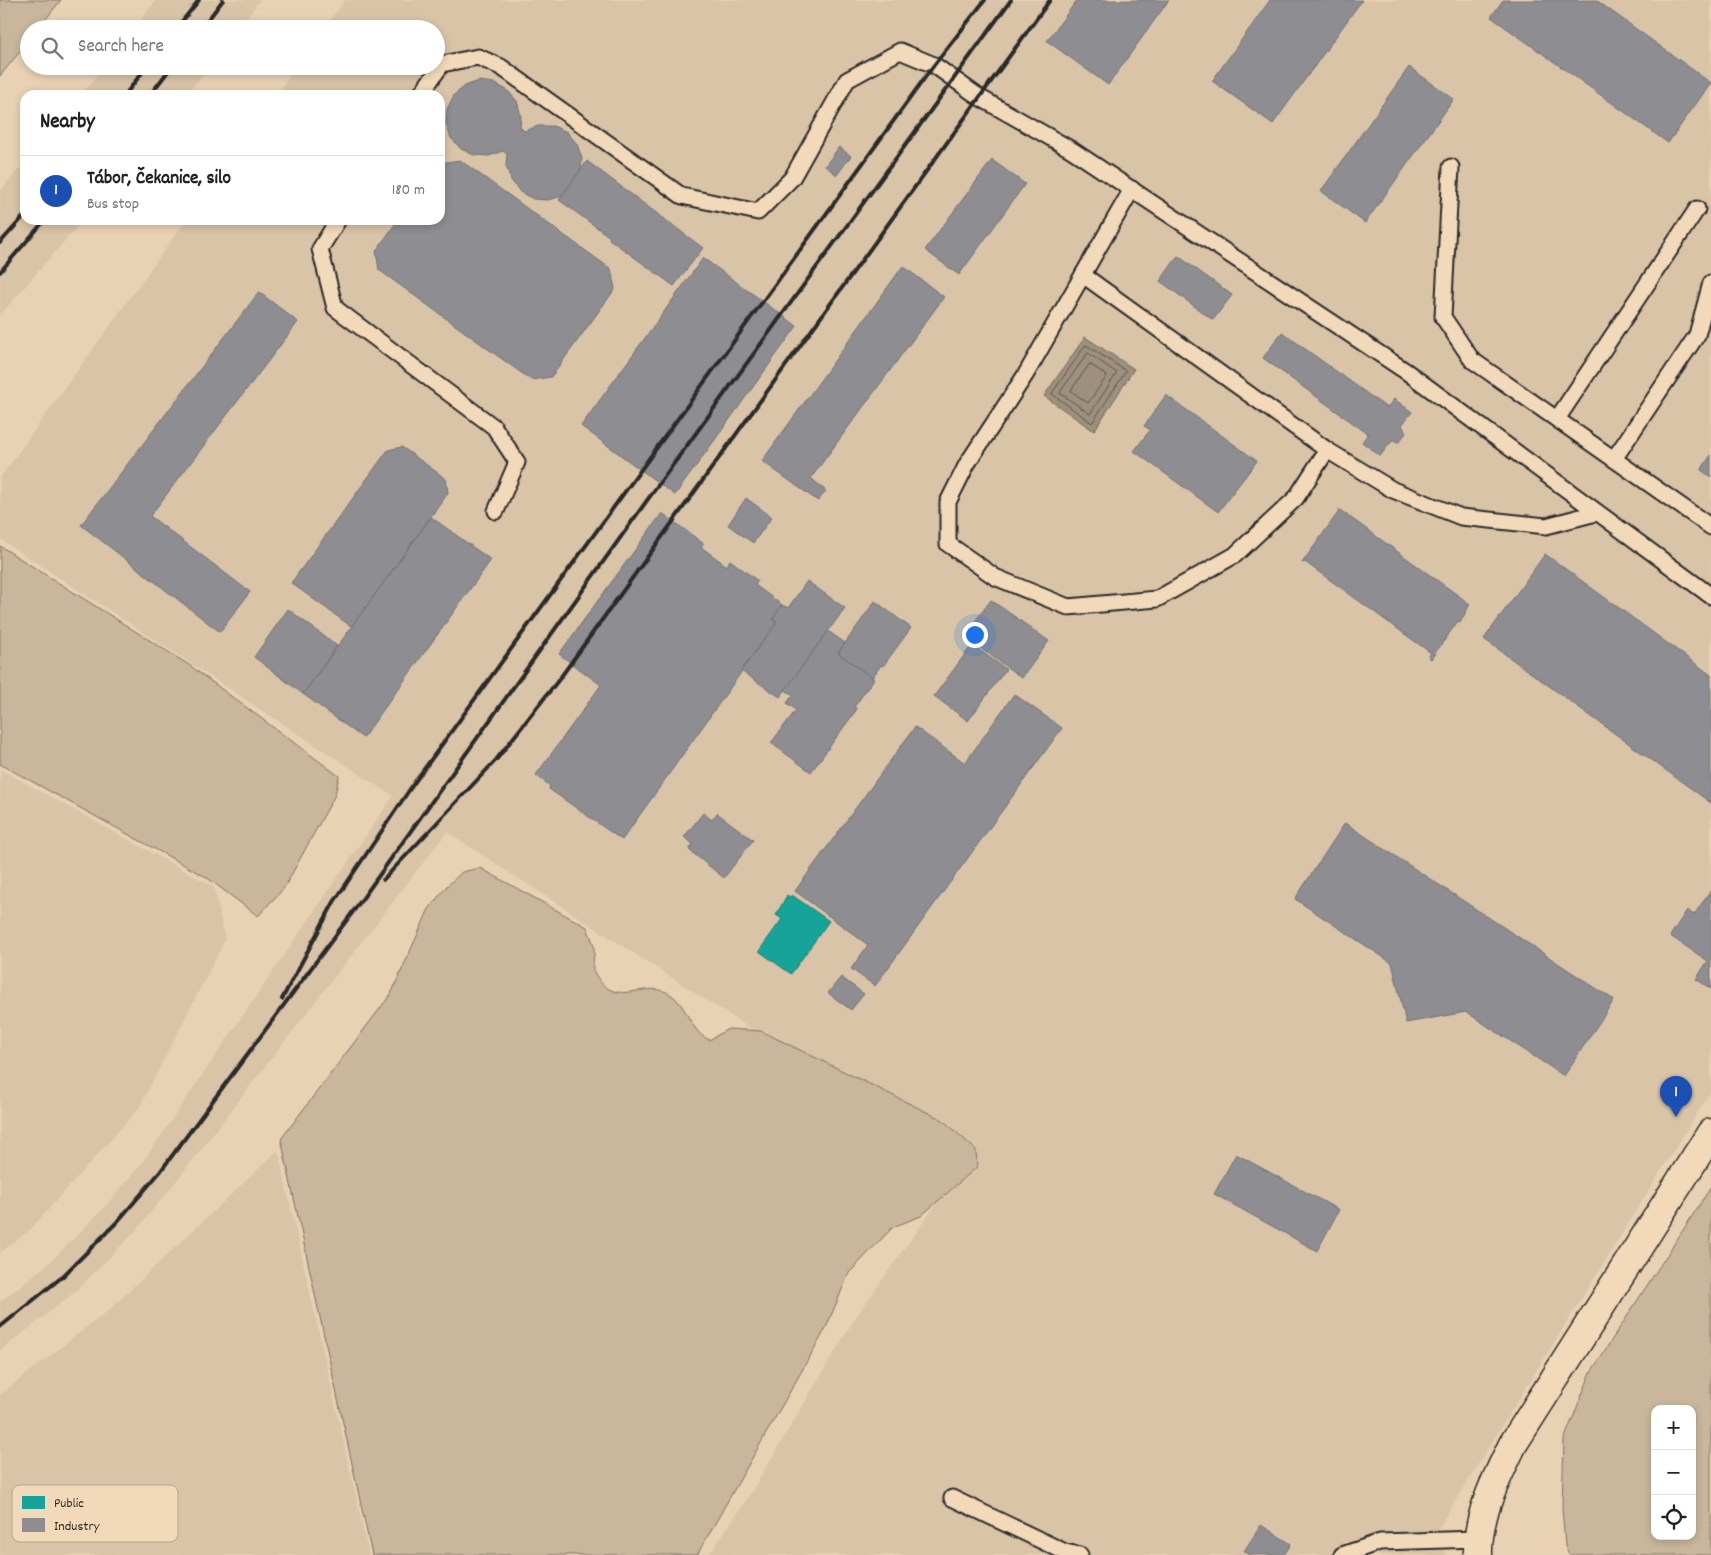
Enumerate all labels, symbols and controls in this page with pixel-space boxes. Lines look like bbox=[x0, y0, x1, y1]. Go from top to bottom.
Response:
search box bbox=[20, 20, 445, 75]
icon: search bbox=[38, 34, 66, 62]
text: Search here bbox=[78, 34, 164, 61]
text: Nearby bbox=[40, 108, 95, 138]
text: Tábor, Čekanice, silo bbox=[87, 166, 231, 193]
text: 1 bbox=[54, 179, 58, 202]
text: 180 m bbox=[392, 179, 425, 202]
text: Bus stop bbox=[87, 193, 139, 216]
your location bbox=[962, 622, 988, 648]
pin: 1 bbox=[1660, 1076, 1692, 1117]
map controls bbox=[1651, 1405, 1696, 1540]
button: + bbox=[1651, 1405, 1696, 1450]
button: − bbox=[1651, 1450, 1696, 1495]
legend bbox=[12, 1485, 178, 1542]
text: Public bbox=[54, 1494, 84, 1514]
button: locate bbox=[1651, 1495, 1696, 1540]
text: Industry bbox=[54, 1517, 100, 1537]

